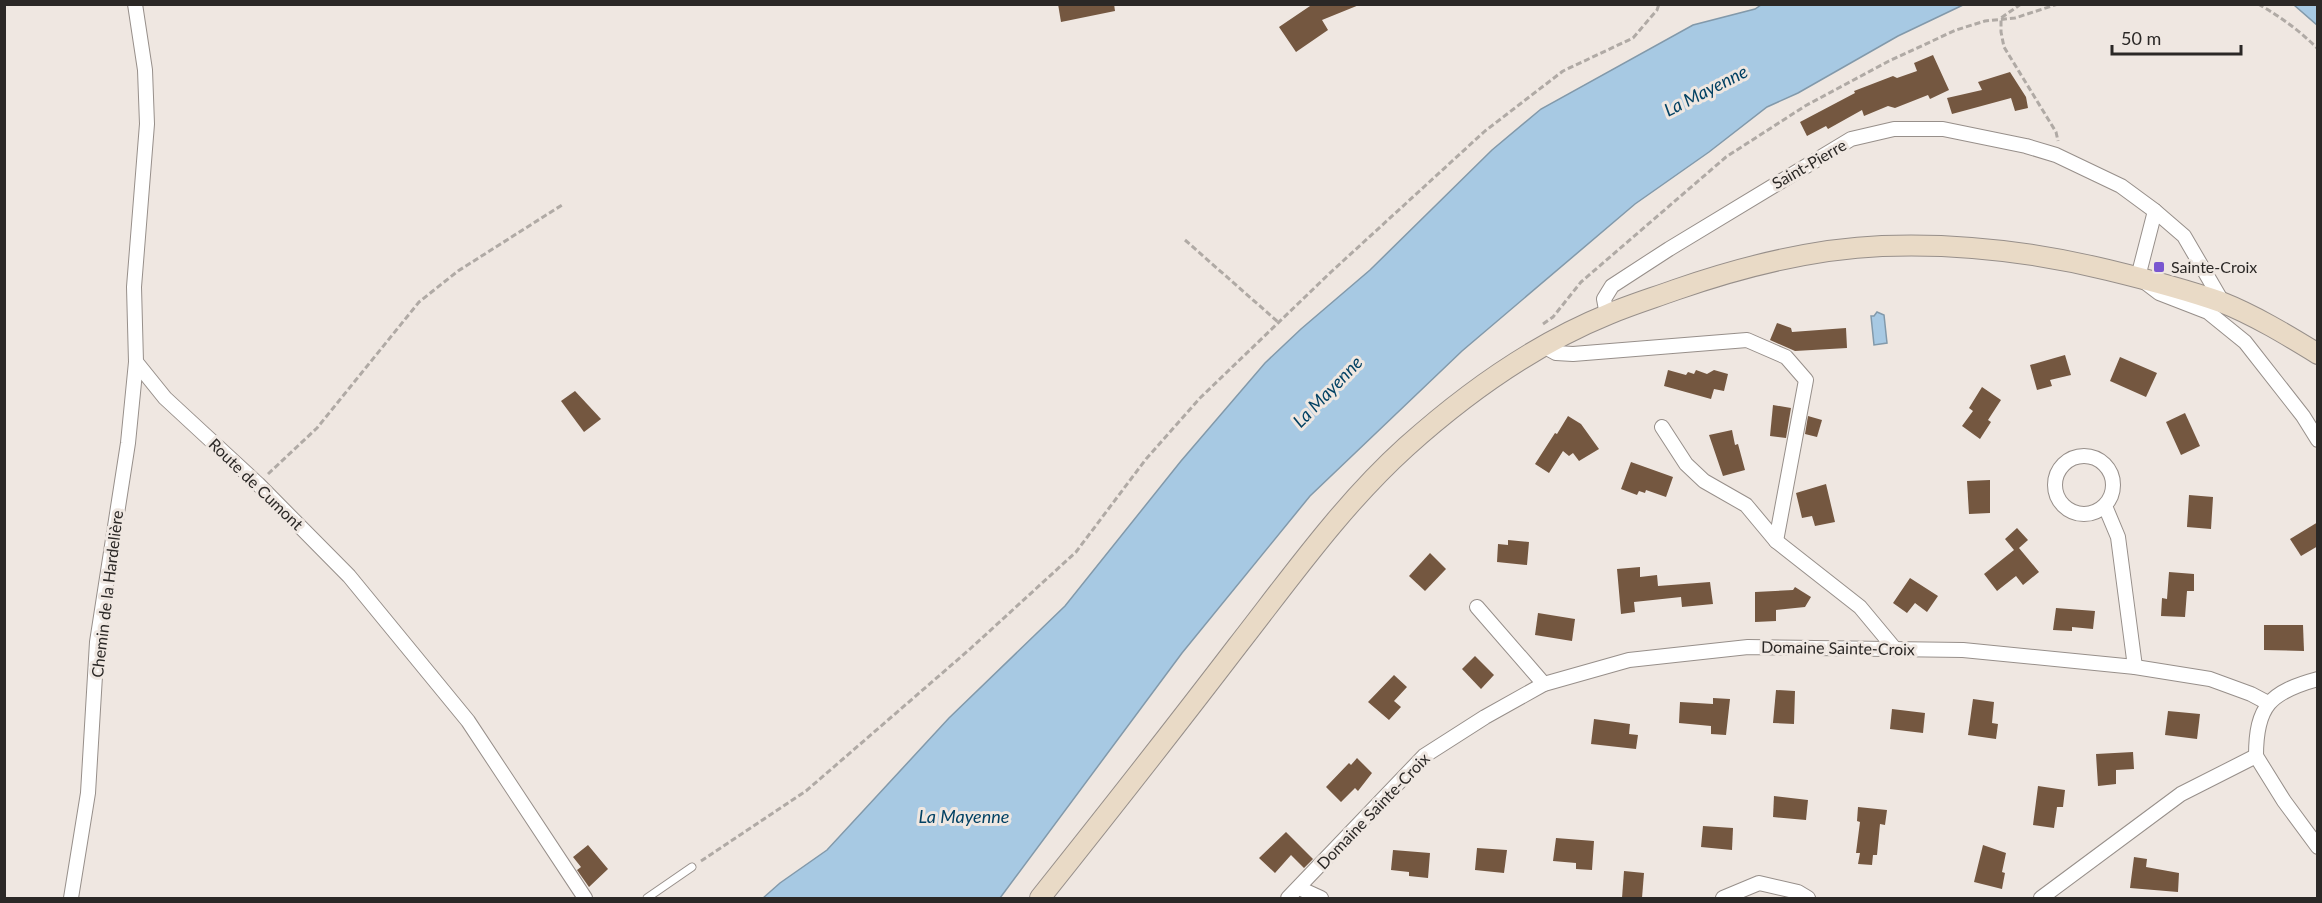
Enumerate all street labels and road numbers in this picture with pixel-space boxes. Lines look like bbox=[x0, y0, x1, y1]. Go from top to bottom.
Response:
street label: Saint-Pierre bbox=[1768, 135, 1849, 192]
street label: Route de Cumont bbox=[205, 434, 308, 534]
street label: Chemin de la Hardelière bbox=[87, 509, 126, 679]
street label: Domaine Sainte-Croix bbox=[1761, 637, 1915, 658]
street label: Domaine Sainte-Croix bbox=[1312, 749, 1433, 873]

